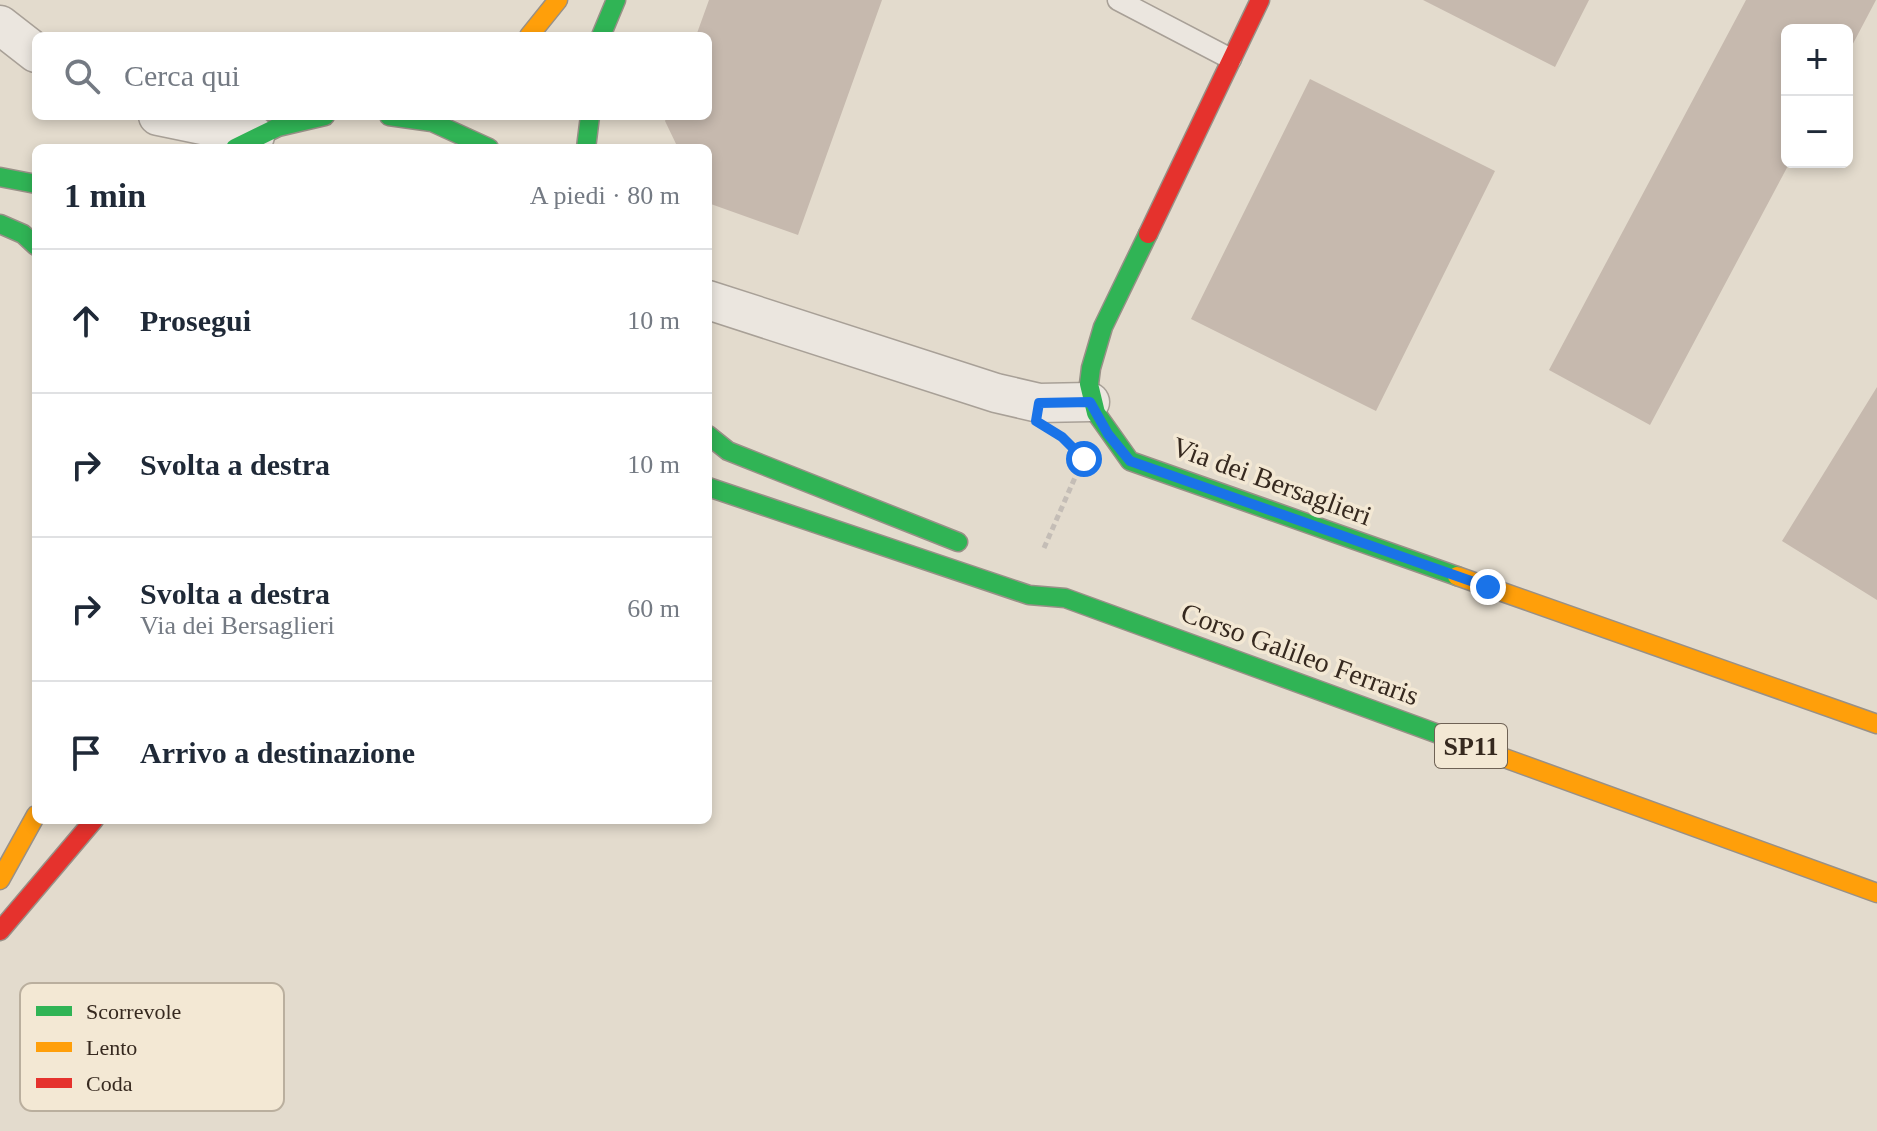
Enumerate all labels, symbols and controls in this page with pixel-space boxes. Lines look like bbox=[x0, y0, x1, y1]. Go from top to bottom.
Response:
map controls bbox=[1781, 24, 1853, 168]
button: + bbox=[1781, 24, 1853, 96]
search box bbox=[32, 32, 712, 120]
icon: search bbox=[60, 54, 104, 98]
text: Cerca qui bbox=[124, 59, 240, 92]
button: − bbox=[1781, 96, 1853, 168]
text: 1 min bbox=[64, 177, 146, 214]
text: A piedi · 80 m bbox=[530, 181, 680, 210]
icon: ahead bbox=[64, 299, 108, 343]
text: Prosegui bbox=[140, 304, 251, 337]
text: 10 m bbox=[627, 306, 680, 335]
street label: Via dei Bersaglieri bbox=[1168, 431, 1376, 532]
route start bbox=[1066, 441, 1102, 477]
icon: right bbox=[64, 443, 108, 487]
text: Svolta a destra bbox=[140, 448, 330, 481]
text: 10 m bbox=[627, 450, 680, 479]
route end bbox=[1470, 569, 1506, 605]
text: Svolta a destra bbox=[140, 577, 330, 610]
icon: right bbox=[64, 587, 108, 631]
text: 60 m bbox=[627, 594, 680, 623]
street label: Corso Galileo Ferraris bbox=[1177, 597, 1423, 711]
text: Via dei Bersaglieri bbox=[140, 611, 335, 640]
road number: SP11 bbox=[1435, 724, 1507, 768]
icon: arrive bbox=[64, 731, 108, 775]
text: Arrivo a destinazione bbox=[140, 736, 415, 769]
legend bbox=[20, 983, 284, 1111]
text: Scorrevole bbox=[86, 999, 181, 1024]
text: Lento bbox=[86, 1035, 137, 1060]
text: Coda bbox=[86, 1071, 133, 1096]

